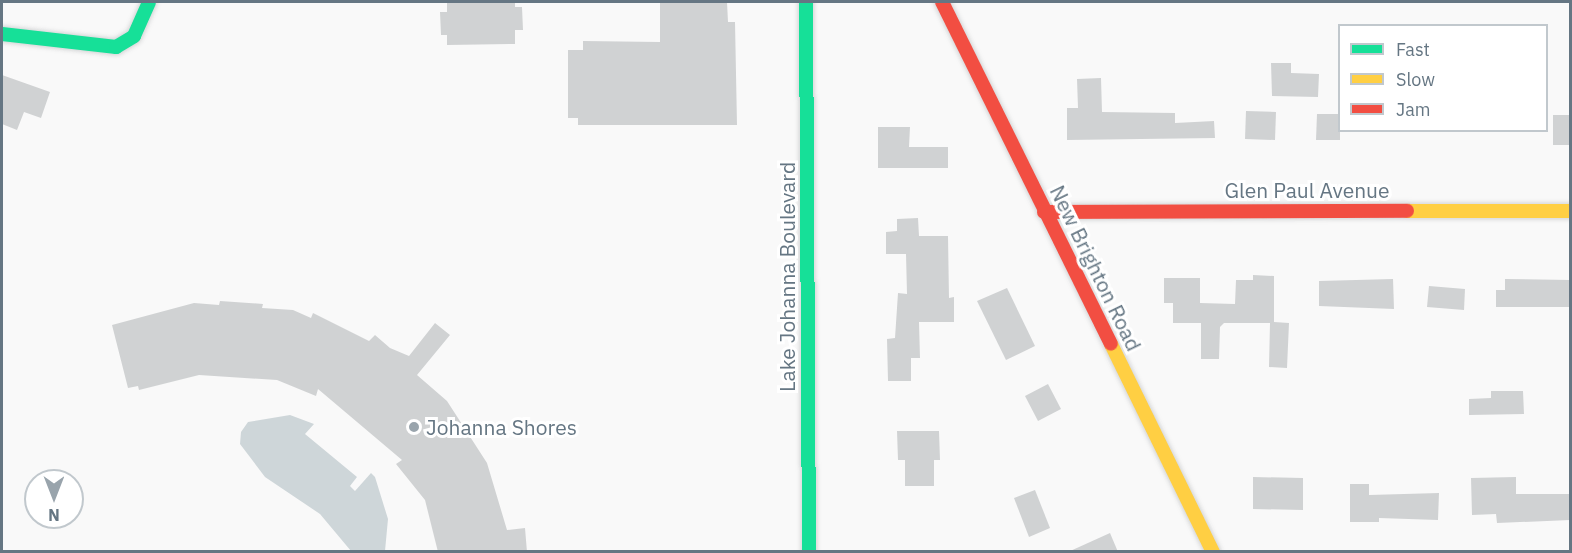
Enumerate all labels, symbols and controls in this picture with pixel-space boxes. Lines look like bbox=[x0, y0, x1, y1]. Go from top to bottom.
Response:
legend bbox=[1338, 24, 1548, 132]
text: Fast bbox=[1396, 38, 1430, 61]
text: Slow bbox=[1396, 68, 1435, 91]
text: Jam bbox=[1396, 98, 1431, 121]
street label: Lake Johanna Boulevard bbox=[774, 162, 800, 392]
street label: Glen Paul Avenue bbox=[1224, 177, 1390, 203]
street label: New Brighton Road bbox=[1045, 181, 1147, 355]
place label: Johanna Shores bbox=[426, 414, 577, 440]
marker: Johanna Shores bbox=[407, 420, 421, 434]
north arrow bbox=[24, 469, 84, 529]
text: N bbox=[48, 505, 60, 525]

